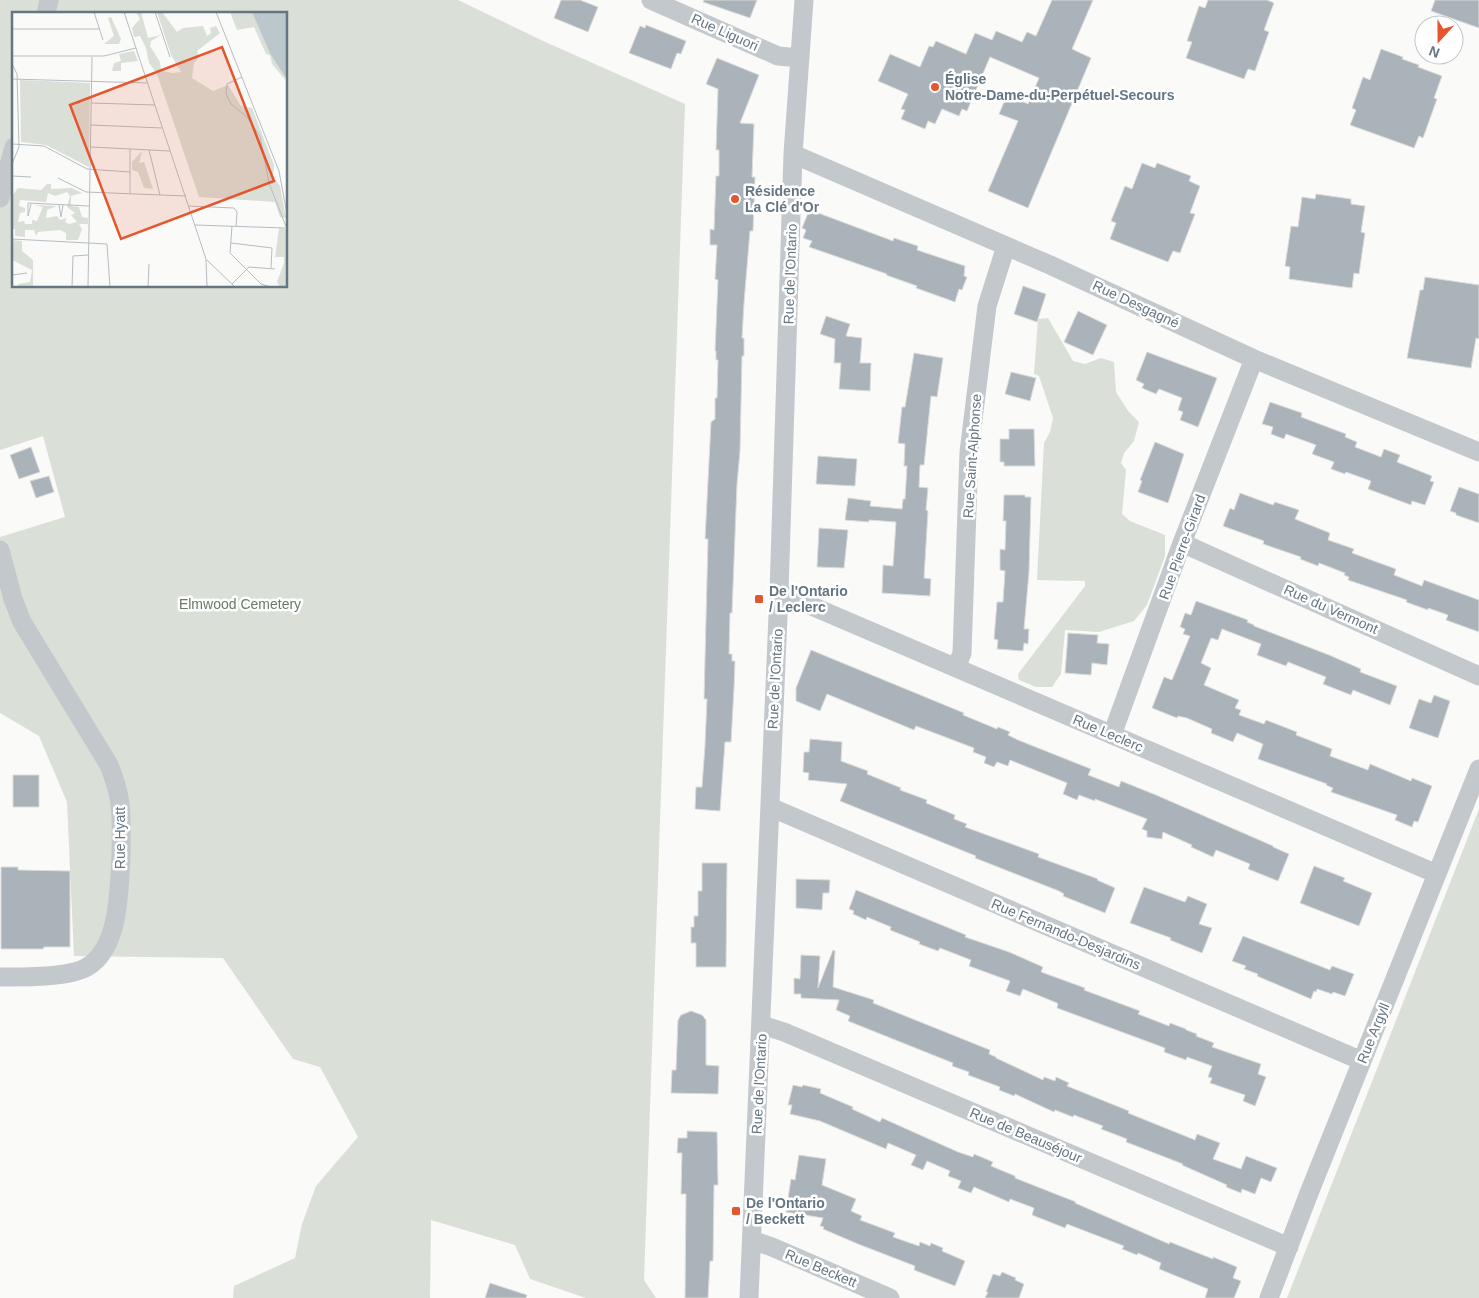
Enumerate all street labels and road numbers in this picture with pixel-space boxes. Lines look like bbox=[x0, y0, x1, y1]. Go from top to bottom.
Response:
street label: Rue Liguori bbox=[689, 10, 761, 54]
street label: Rue de l'Ontario bbox=[780, 223, 800, 325]
street label: Rue Desgagné bbox=[1090, 277, 1182, 331]
street label: Rue Saint-Alphonse bbox=[960, 393, 984, 519]
street label: Rue Pierre-Girard bbox=[1156, 492, 1208, 602]
street label: Rue du Vermont bbox=[1282, 581, 1381, 637]
street label: Rue de l'Ontario bbox=[764, 628, 786, 730]
street label: Rue Leclerc bbox=[1070, 711, 1146, 755]
street label: Rue Hyatt bbox=[112, 807, 128, 869]
street label: Rue Fernando-Desjardins bbox=[989, 895, 1143, 973]
street label: Rue Argyll bbox=[1354, 1000, 1392, 1066]
street label: Rue de l'Ontario bbox=[748, 1033, 770, 1135]
street label: Rue de Beauséjour bbox=[968, 1104, 1085, 1166]
street label: Rue Beckett bbox=[783, 1246, 859, 1290]

